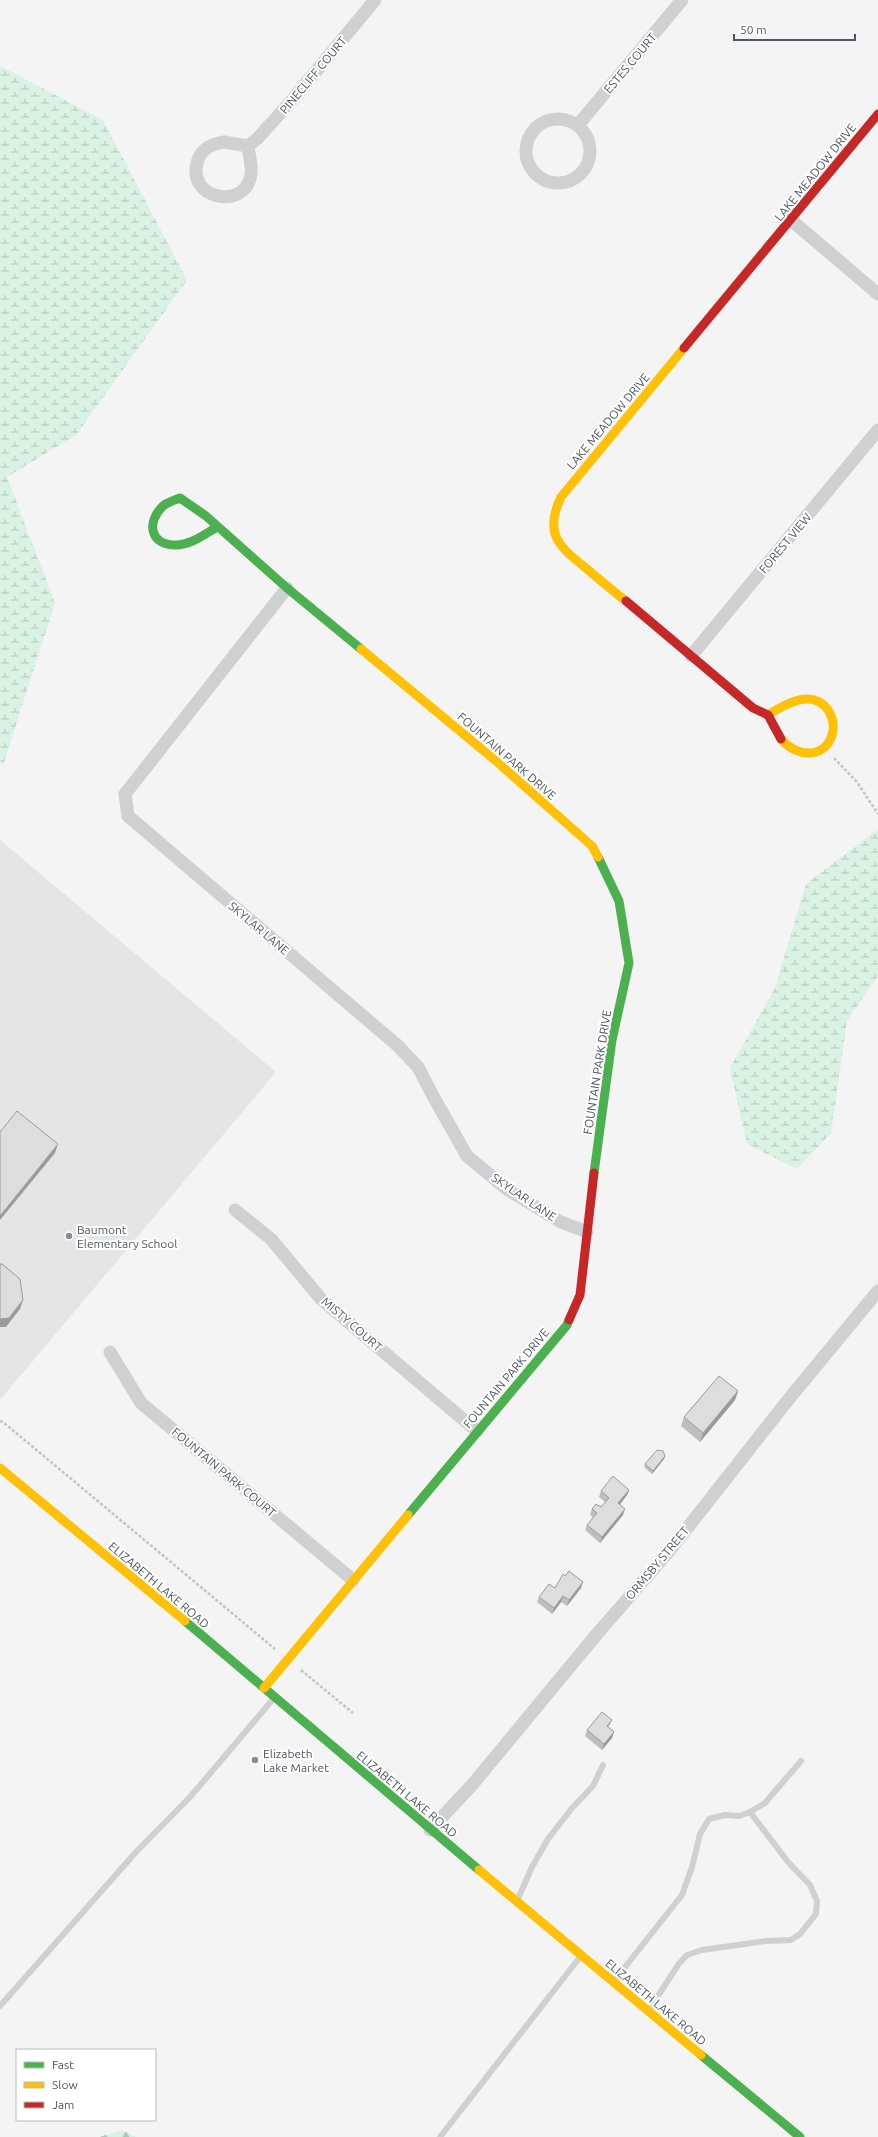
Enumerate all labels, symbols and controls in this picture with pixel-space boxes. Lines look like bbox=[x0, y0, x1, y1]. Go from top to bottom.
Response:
scale bar bbox=[734, 16, 855, 42]
text: 50 m bbox=[740, 23, 767, 36]
street label: ESTES COURT bbox=[601, 30, 659, 96]
street label: PINECLIFF COURT bbox=[277, 34, 349, 116]
street label: LAKE MEADOW DRIVE bbox=[772, 121, 858, 223]
street label: LAKE MEADOW DRIVE bbox=[564, 370, 652, 472]
street label: FOREST VIEW bbox=[756, 510, 814, 576]
street label: FOUNTAIN PARK DRIVE bbox=[455, 710, 559, 802]
street label: SKYLAR LANE bbox=[226, 899, 292, 957]
street label: FOUNTAIN PARK DRIVE bbox=[581, 1009, 613, 1135]
street label: SKYLAR LANE bbox=[489, 1171, 559, 1223]
place label: Baumont Elementary School bbox=[77, 1223, 177, 1250]
marker: Baumont Elementary School bbox=[64, 1231, 74, 1241]
street label: MISTY COURT bbox=[319, 1294, 385, 1354]
street label: FOUNTAIN PARK DRIVE bbox=[461, 1325, 552, 1430]
street label: FOUNTAIN PARK COURT bbox=[169, 1425, 279, 1519]
street label: ORMSBY STREET bbox=[623, 1524, 692, 1602]
street label: ELIZABETH LAKE ROAD bbox=[106, 1539, 212, 1631]
place label: Elizabeth Lake Market bbox=[263, 1747, 329, 1774]
street label: ELIZABETH LAKE ROAD bbox=[354, 1748, 460, 1840]
marker: Elizabeth Lake Market bbox=[250, 1755, 260, 1765]
street label: ELIZABETH LAKE ROAD bbox=[603, 1956, 709, 2048]
legend bbox=[16, 2049, 156, 2121]
text: Fast bbox=[52, 2058, 74, 2071]
text: Slow bbox=[52, 2078, 78, 2091]
text: Jam bbox=[52, 2098, 74, 2111]

